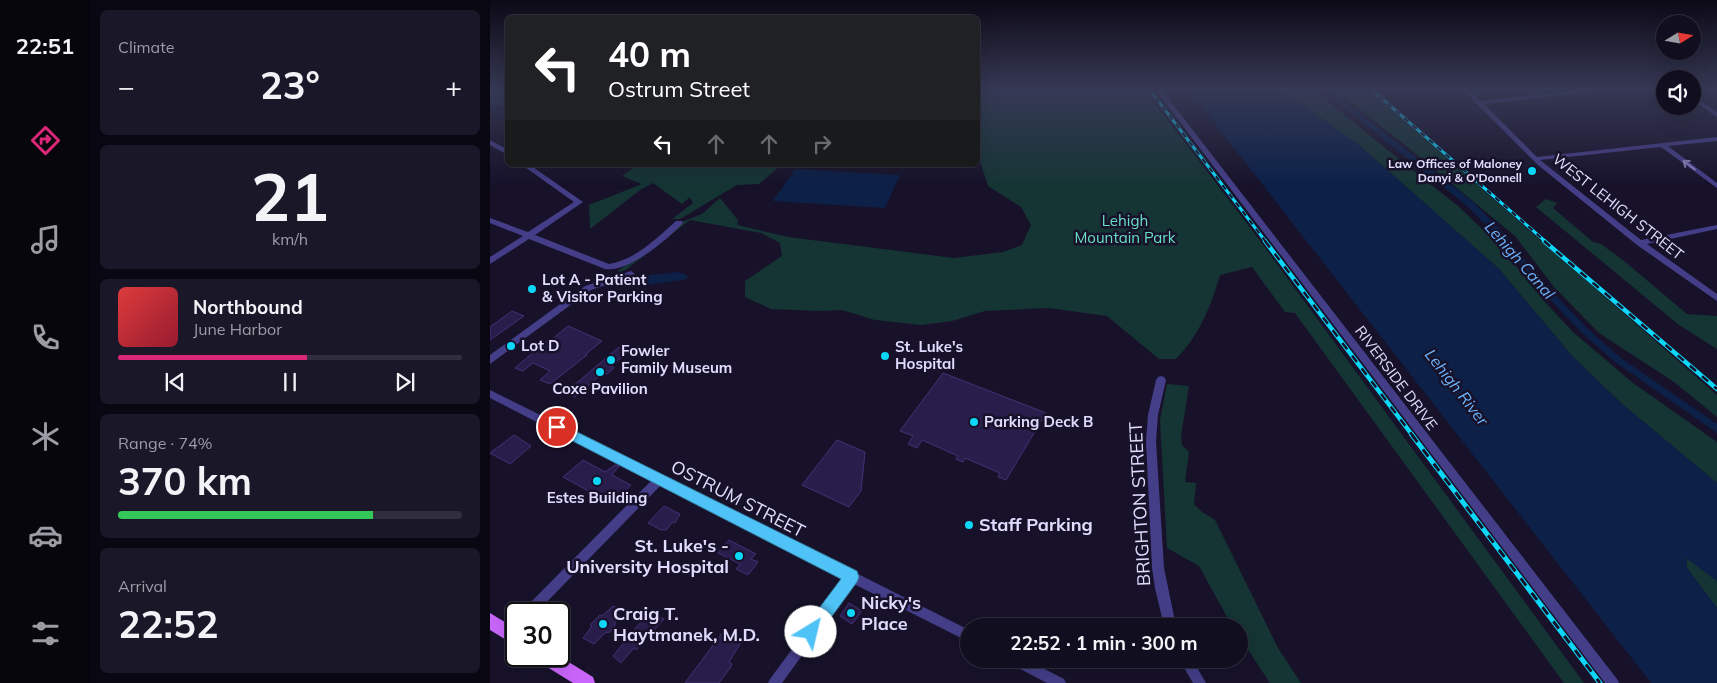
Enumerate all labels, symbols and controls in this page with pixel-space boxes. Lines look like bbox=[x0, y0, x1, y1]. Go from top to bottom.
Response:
north arrow bbox=[1656, 15, 1701, 60]
map controls bbox=[1656, 15, 1701, 115]
text: 22:51 bbox=[16, 32, 74, 60]
text: 40 m bbox=[608, 32, 691, 76]
icon: left bbox=[525, 35, 590, 100]
text: Climate bbox=[118, 37, 174, 57]
text: 23° bbox=[260, 61, 320, 109]
text: − bbox=[118, 69, 135, 104]
text: + bbox=[445, 69, 462, 104]
button: sound bbox=[1656, 70, 1701, 115]
text: Ostrum Street bbox=[608, 75, 750, 103]
icon: directions bbox=[28, 123, 63, 158]
icon: left bbox=[649, 130, 677, 158]
icon: ahead bbox=[702, 130, 730, 158]
icon: ahead bbox=[755, 130, 783, 158]
icon: right bbox=[808, 130, 836, 158]
street label: WEST LEHIGH STREET bbox=[1549, 149, 1688, 264]
text: 21 bbox=[251, 156, 329, 237]
place label: Law Offices of Maloney Danyi & O'Donnell bbox=[1388, 156, 1522, 185]
one-way arrow bbox=[1683, 160, 1696, 171]
marker: Law Offices of Maloney Danyi & O'Donnell bbox=[1526, 165, 1538, 177]
park label: Lehigh Mountain Park bbox=[1075, 211, 1176, 247]
water label: Lehigh Canal bbox=[1481, 217, 1559, 303]
icon: music bbox=[28, 222, 63, 257]
text: km/h bbox=[272, 229, 308, 249]
place label: Lot A - Patient & Visitor Parking bbox=[542, 270, 663, 306]
marker: Lot A - Patient & Visitor Parking bbox=[526, 283, 538, 295]
text: Northbound bbox=[193, 295, 303, 319]
text: June Harbor bbox=[193, 319, 282, 339]
icon: phone bbox=[28, 320, 63, 355]
street label: RIVERSIDE DRIVE bbox=[1351, 322, 1442, 434]
place label: Lot D bbox=[521, 336, 559, 355]
place label: St. Luke's Hospital bbox=[895, 337, 963, 373]
marker: Lot D bbox=[505, 340, 517, 352]
place label: Fowler Family Museum bbox=[621, 341, 732, 377]
water label: Lehigh River bbox=[1421, 345, 1494, 430]
marker: St. Luke's Hospital bbox=[879, 350, 891, 362]
marker: Fowler Family Museum bbox=[605, 354, 617, 366]
marker: Coxe Pavilion bbox=[594, 366, 606, 378]
icon: previous bbox=[161, 368, 189, 396]
icon: pause bbox=[276, 368, 304, 396]
icon: next bbox=[391, 368, 419, 396]
place label: Coxe Pavilion bbox=[552, 379, 648, 398]
pin bbox=[536, 406, 578, 448]
place label: Parking Deck B bbox=[984, 412, 1093, 431]
icon: arrive bbox=[543, 413, 571, 441]
marker: Parking Deck B bbox=[968, 416, 980, 428]
icon: climate bbox=[28, 419, 63, 454]
street label: BRIGHTON STREET bbox=[1124, 421, 1155, 587]
text: Range · 74% bbox=[118, 433, 213, 453]
street label: OSTRUM STREET bbox=[667, 455, 809, 542]
text: 370 km bbox=[118, 457, 252, 505]
marker: Estes Building bbox=[591, 475, 603, 487]
place label: Estes Building bbox=[547, 488, 647, 507]
place label: Staff Parking bbox=[979, 513, 1093, 536]
icon: car bbox=[28, 518, 63, 553]
marker: Staff Parking bbox=[963, 519, 975, 531]
place label: St. Luke's - University Hospital bbox=[566, 534, 729, 578]
marker: St. Luke's - University Hospital bbox=[733, 550, 745, 562]
text: Arrival bbox=[118, 576, 167, 596]
place label: Nicky's Place bbox=[861, 591, 921, 635]
text: 22:52 bbox=[118, 600, 219, 648]
speed limit sign: 30 bbox=[505, 602, 570, 667]
place label: Craig T. Haytmanek, M.D. bbox=[613, 602, 760, 646]
position arrow bbox=[784, 605, 836, 657]
marker: Nicky's Place bbox=[845, 607, 857, 619]
icon: filters bbox=[28, 616, 63, 651]
marker: Craig T. Haytmanek, M.D. bbox=[597, 618, 609, 630]
text: 22:52 · 1 min · 300 m bbox=[1010, 631, 1198, 655]

